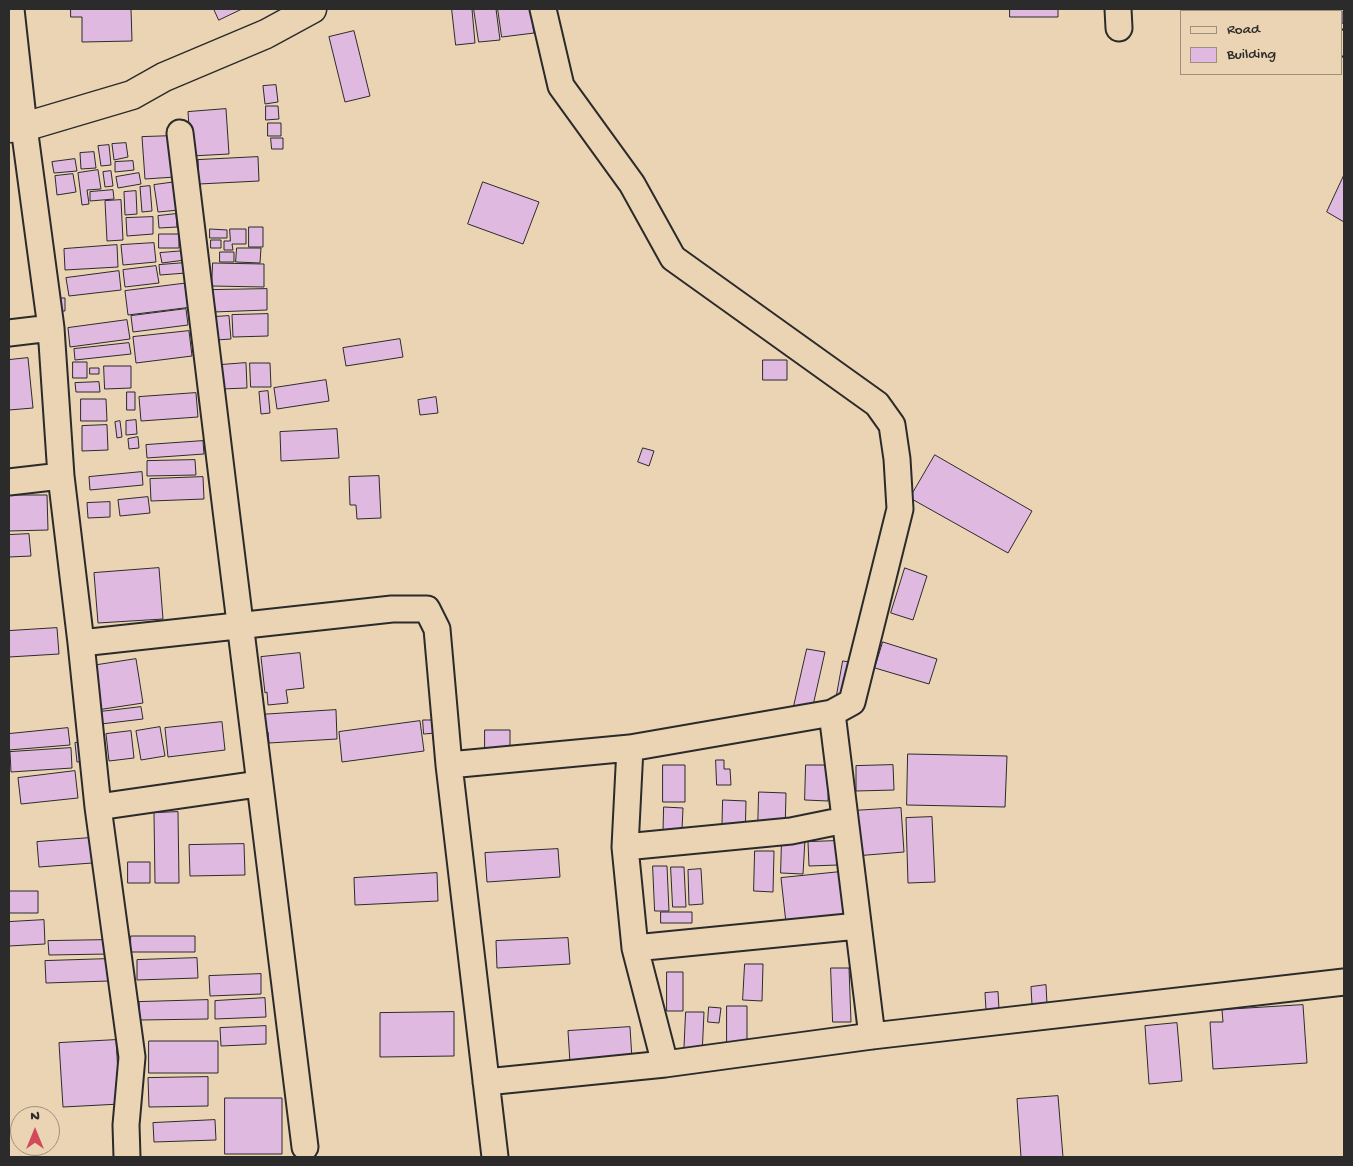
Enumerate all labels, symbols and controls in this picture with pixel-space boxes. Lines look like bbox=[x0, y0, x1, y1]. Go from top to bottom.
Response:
legend bbox=[1180, 10, 1343, 75]
text: Road bbox=[1227, 21, 1260, 39]
text: Building bbox=[1227, 46, 1276, 64]
north arrow bbox=[10, 1106, 60, 1156]
text: N bbox=[30, 1108, 40, 1125]

